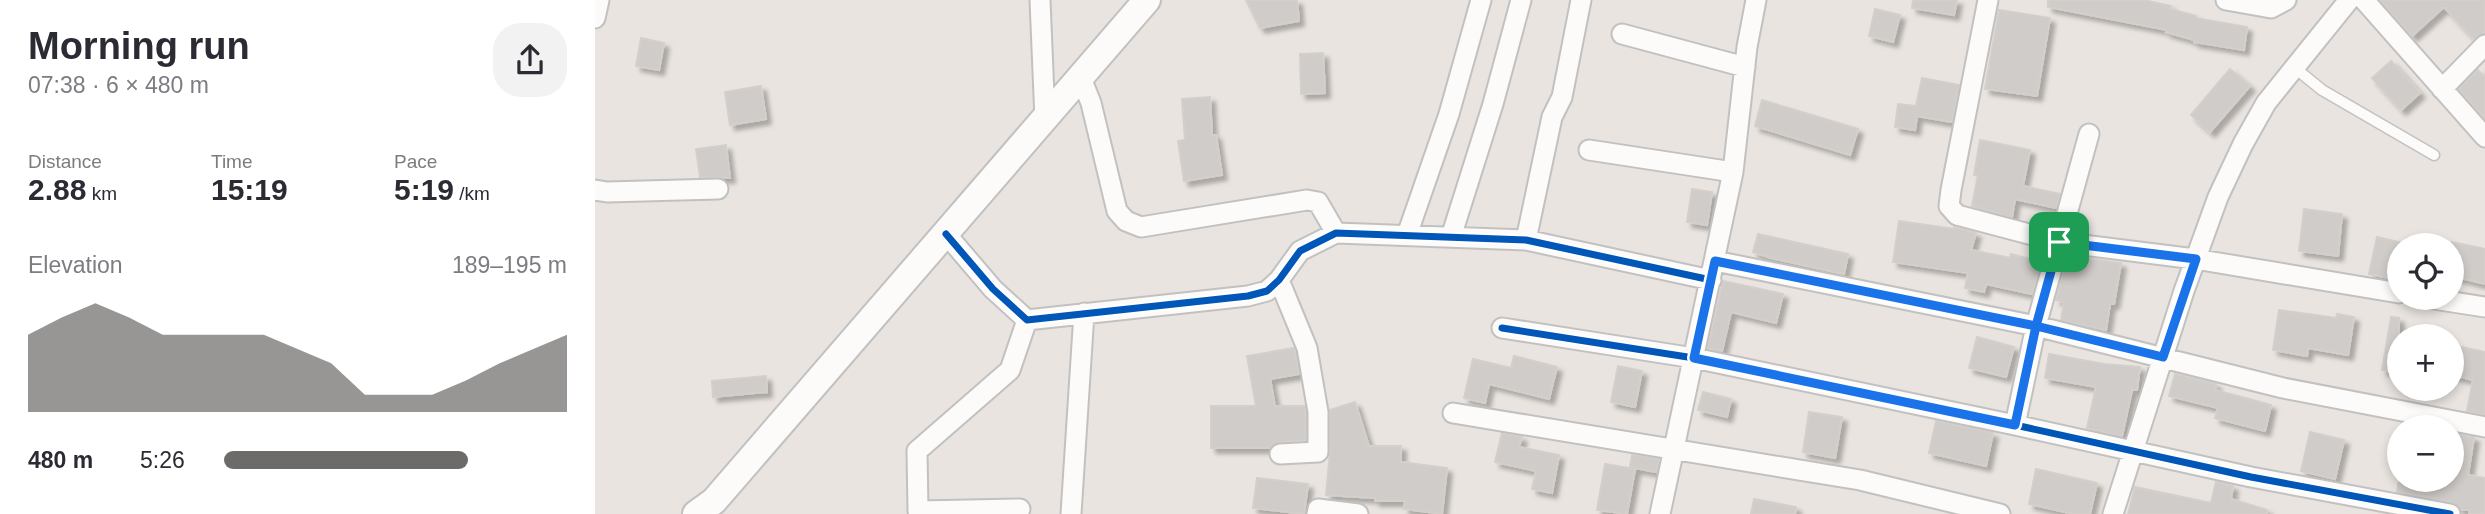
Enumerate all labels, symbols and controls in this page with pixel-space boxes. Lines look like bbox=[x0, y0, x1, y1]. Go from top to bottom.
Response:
button: share bbox=[493, 23, 567, 97]
text: Morning run bbox=[28, 25, 250, 67]
text: 07:38 · 6 × 480 m bbox=[28, 72, 209, 98]
text: Distance bbox=[28, 151, 102, 172]
text: Time bbox=[211, 151, 253, 172]
text: Pace bbox=[394, 151, 437, 172]
text: 2.88 bbox=[28, 173, 86, 206]
text: 15:19 bbox=[211, 173, 288, 206]
text: 5:19 bbox=[394, 173, 454, 206]
text: km bbox=[86, 183, 117, 204]
text: /km bbox=[454, 183, 490, 204]
pin bbox=[2029, 212, 2089, 272]
icon: arrive bbox=[2040, 223, 2078, 261]
map controls bbox=[2387, 233, 2464, 492]
button: locate bbox=[2387, 233, 2464, 310]
text: Elevation bbox=[28, 252, 123, 278]
text: 189–195 m bbox=[452, 252, 567, 278]
button: + bbox=[2387, 324, 2464, 401]
button: − bbox=[2387, 415, 2464, 492]
text: 480 m bbox=[28, 447, 93, 473]
text: 5:26 bbox=[140, 447, 185, 473]

